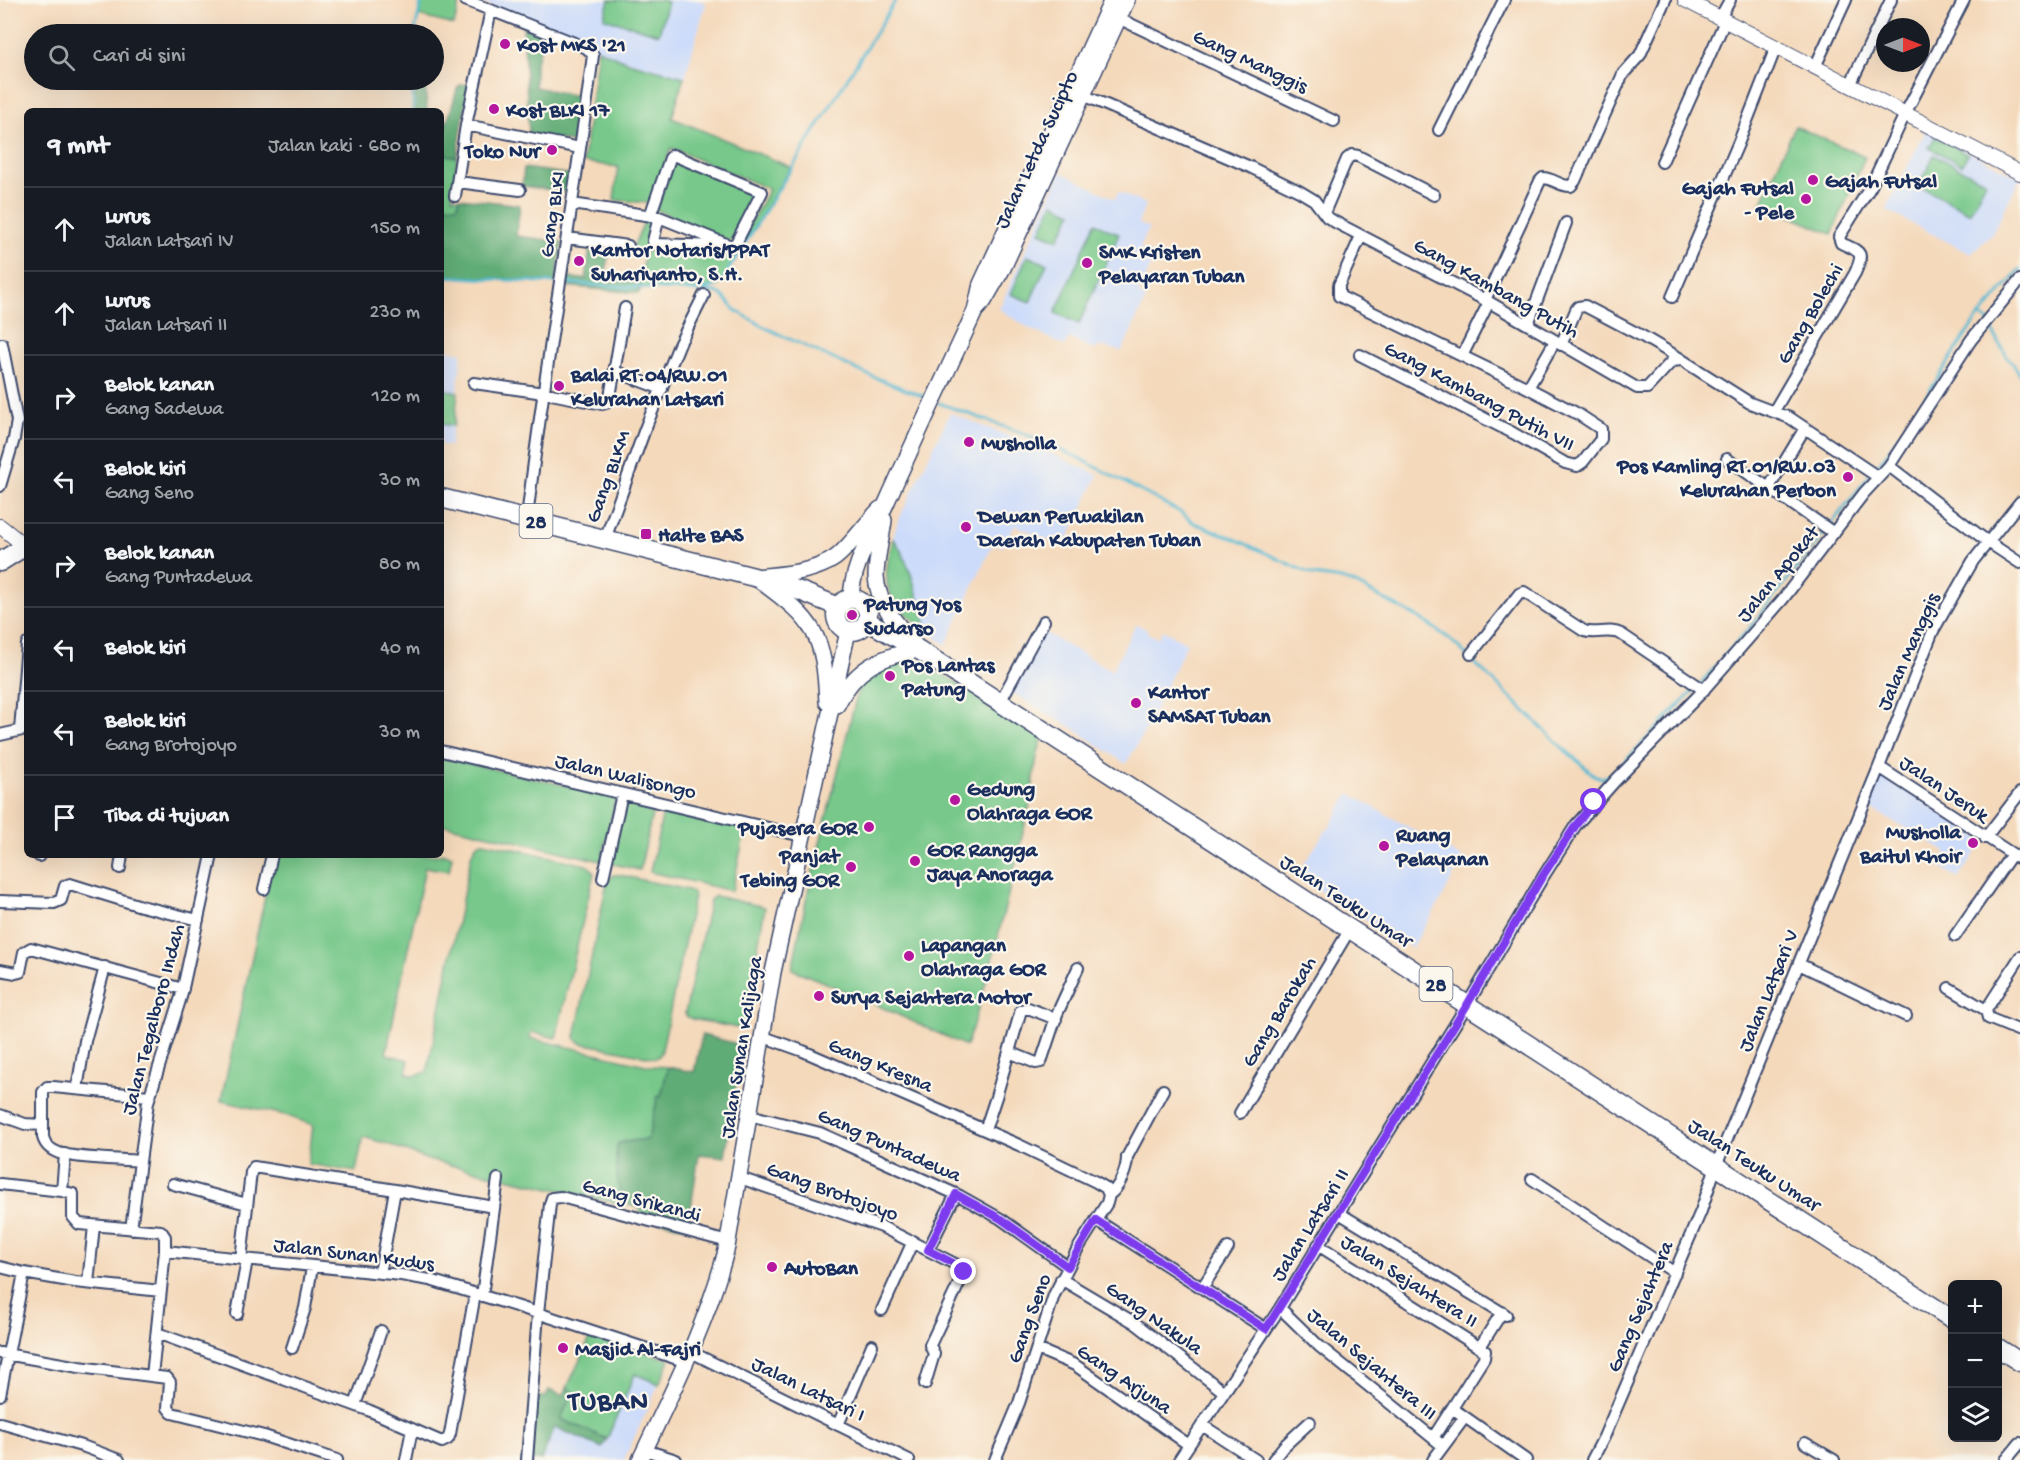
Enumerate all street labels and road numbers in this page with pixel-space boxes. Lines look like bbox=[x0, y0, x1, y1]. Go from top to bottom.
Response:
street label: Gang Manggis bbox=[1188, 26, 1312, 101]
street label: Jalan Letda Sucipto bbox=[991, 68, 1086, 233]
street label: Gang BLKI bbox=[536, 170, 573, 259]
street label: Gang Kambang Putih bbox=[1408, 234, 1582, 346]
street label: Gang Bolechi bbox=[1773, 260, 1851, 369]
street label: Gang Kambang Putih VII bbox=[1379, 337, 1578, 459]
street label: Gang BLKM bbox=[582, 427, 639, 527]
road number: 28 bbox=[520, 504, 552, 538]
street label: Jalan Apokat bbox=[1733, 520, 1828, 629]
street label: Jalan Manggis bbox=[1873, 588, 1948, 715]
street label: Jalan Walisongo bbox=[552, 750, 698, 807]
street label: Jalan Jeruk bbox=[1894, 752, 1995, 831]
street label: Jalan Teuku Umar bbox=[1274, 851, 1417, 956]
street label: Jalan Tegalboro Indah bbox=[118, 922, 193, 1118]
street label: Jalan Latsari V bbox=[1734, 926, 1806, 1056]
street label: Jalan Sunan Kalijaga bbox=[717, 953, 770, 1140]
street label: Gang Barokah bbox=[1238, 953, 1324, 1073]
road number: 28 bbox=[1420, 967, 1452, 1001]
street label: Gang Kresna bbox=[824, 1034, 937, 1101]
street label: Gang Puntadewa bbox=[813, 1104, 965, 1191]
street label: Jalan Teuku Umar bbox=[1682, 1115, 1825, 1220]
street label: Gang Brotojoyo bbox=[762, 1158, 901, 1229]
street label: Jalan Latsari II bbox=[1267, 1165, 1357, 1287]
street label: Gang Srikandi bbox=[579, 1175, 703, 1230]
street label: Jalan Sejahtera II bbox=[1335, 1231, 1481, 1335]
street label: Jalan Sunan Kudus bbox=[272, 1234, 437, 1279]
street label: Gang Sejahtera bbox=[1603, 1237, 1682, 1377]
street label: Gang Seno bbox=[1004, 1271, 1059, 1367]
street label: Gang Nakula bbox=[1100, 1277, 1207, 1363]
street label: Jalan Sejahtera III bbox=[1301, 1304, 1441, 1427]
street label: Gang Arjuna bbox=[1071, 1340, 1176, 1423]
street label: Jalan Latsari I bbox=[747, 1353, 868, 1429]

